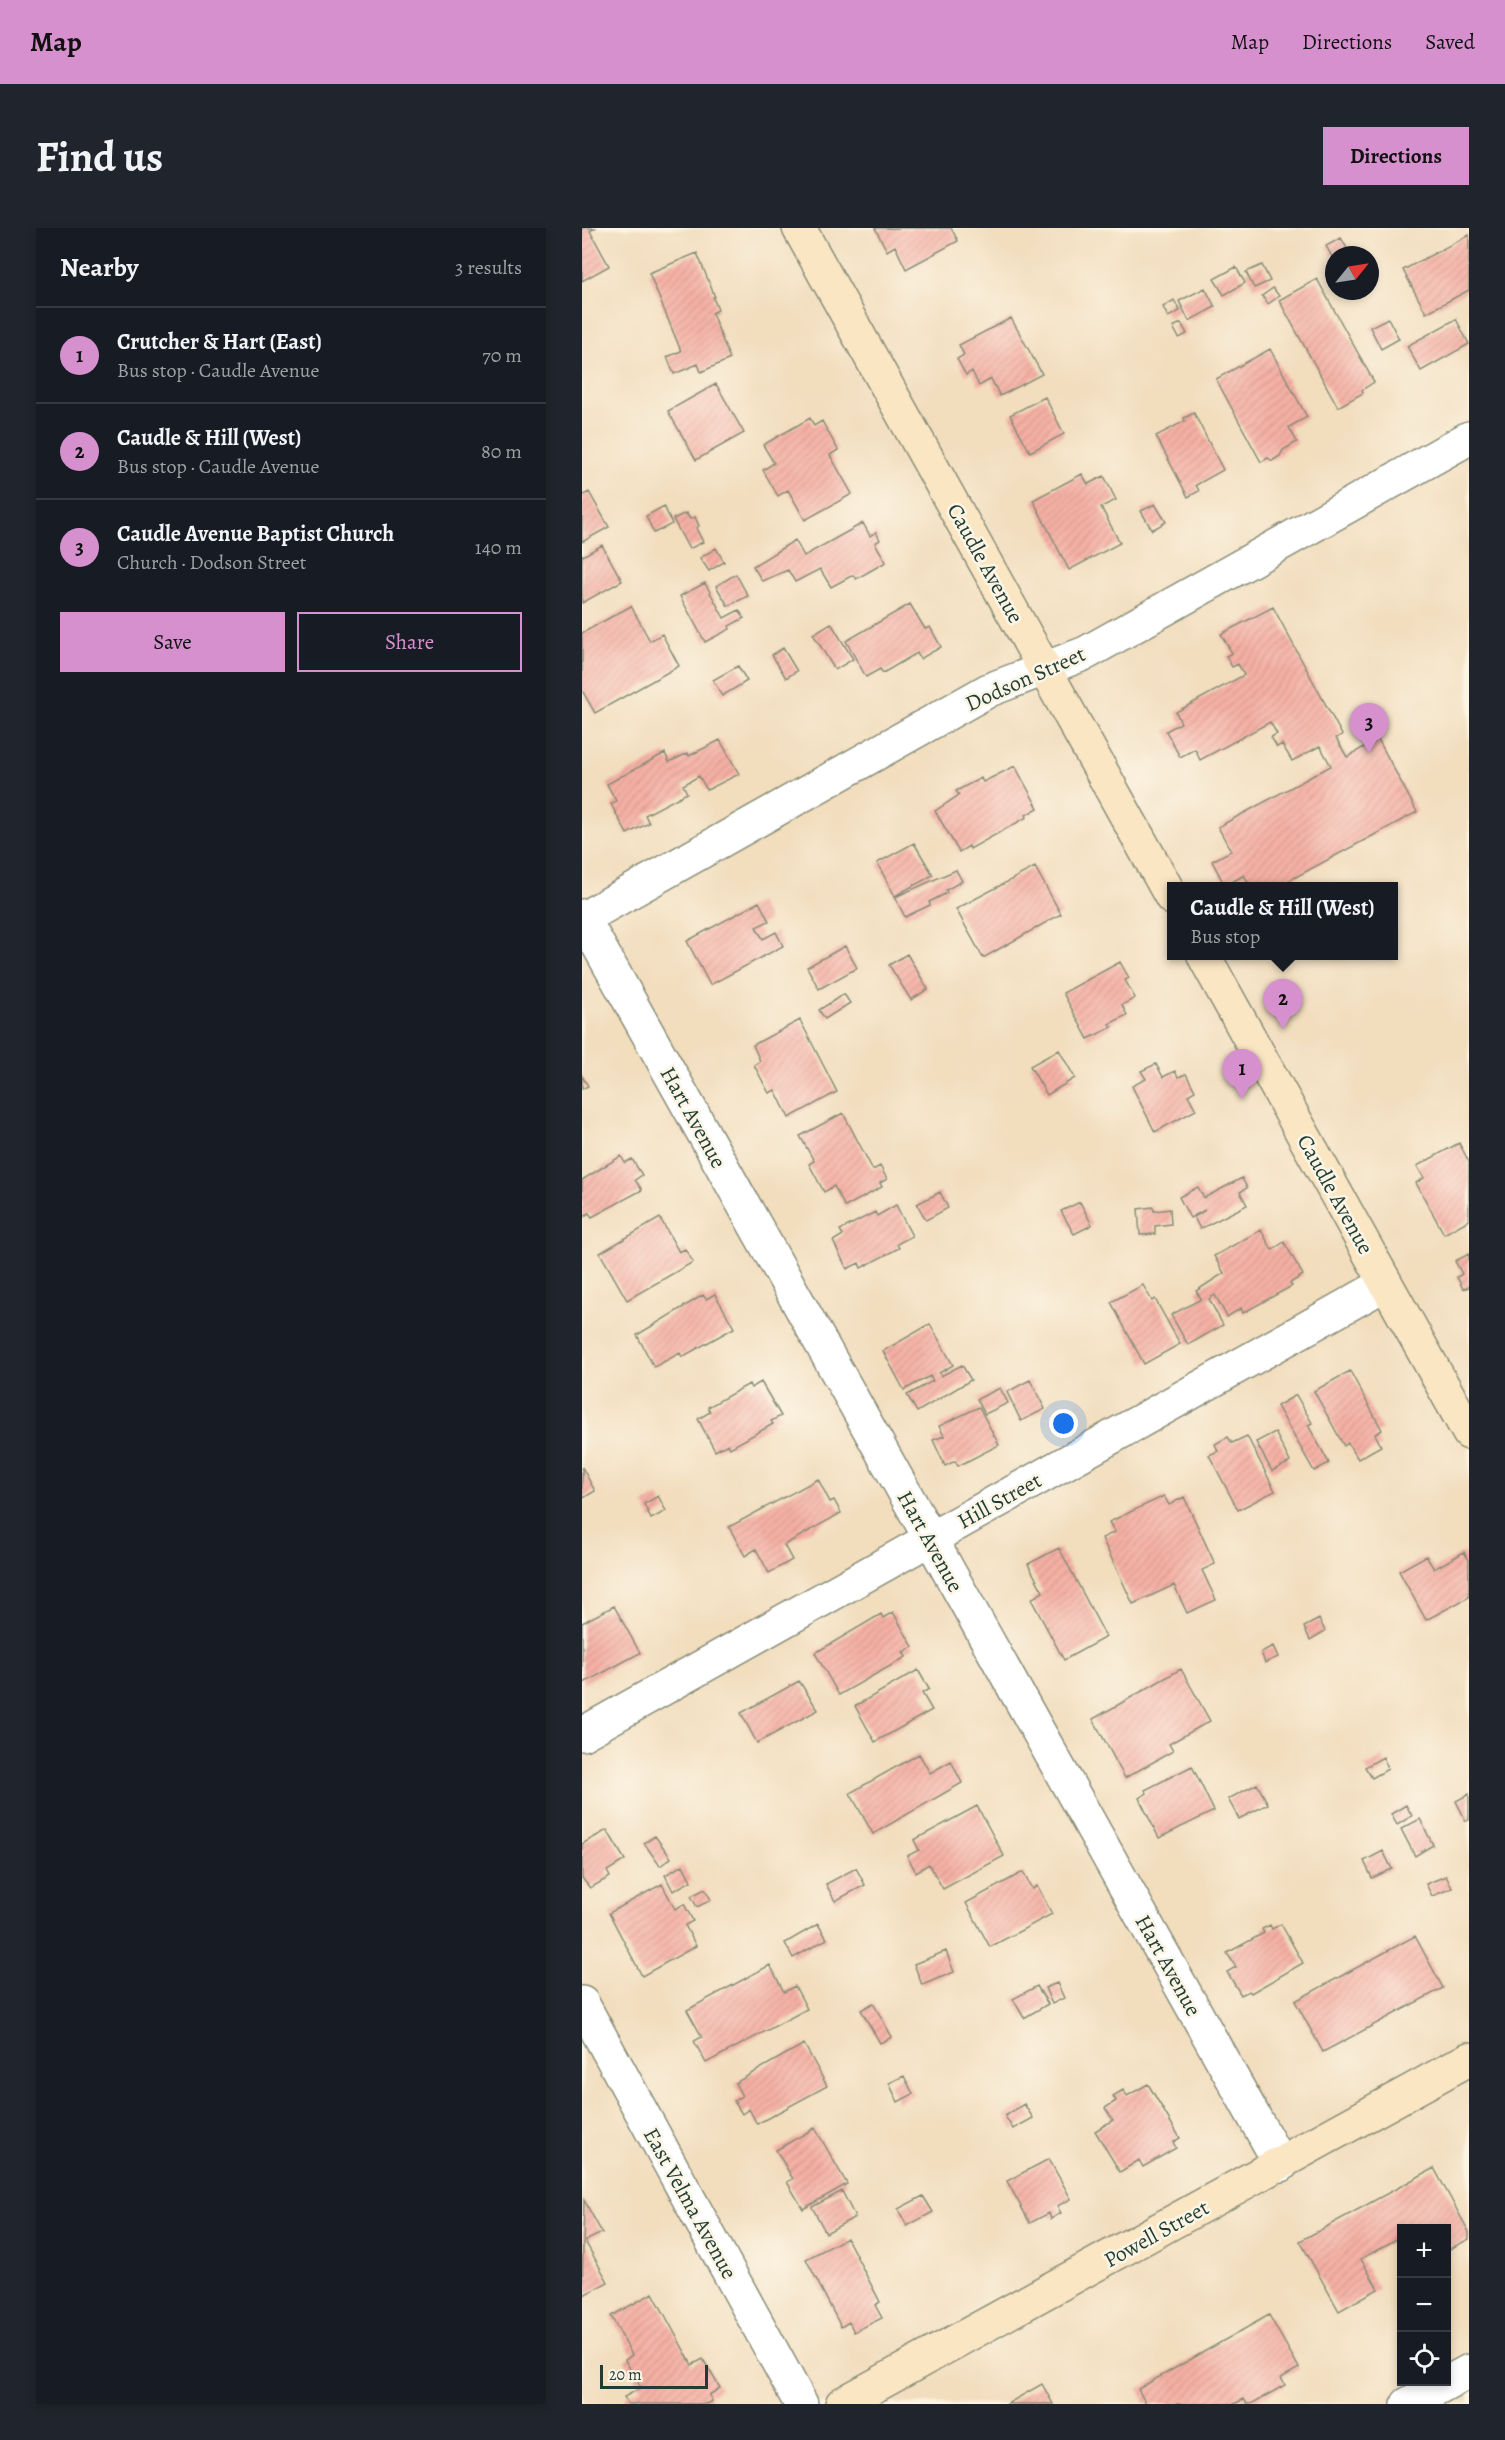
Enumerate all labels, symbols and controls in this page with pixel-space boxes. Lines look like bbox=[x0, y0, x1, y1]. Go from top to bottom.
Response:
text: Map bbox=[30, 23, 82, 61]
text: Map bbox=[1231, 28, 1269, 56]
text: Directions bbox=[1302, 28, 1392, 56]
text: Saved bbox=[1425, 28, 1475, 56]
button: Directions bbox=[1323, 127, 1469, 185]
text: Find us bbox=[36, 128, 163, 185]
north arrow bbox=[1325, 246, 1379, 300]
text: Nearby bbox=[60, 250, 139, 285]
text: 3 results bbox=[455, 254, 522, 281]
text: Crutcher & Hart (East) bbox=[117, 327, 322, 357]
text: 1 bbox=[76, 342, 83, 369]
text: 70 m bbox=[482, 342, 522, 369]
text: Bus stop · Caudle Avenue bbox=[117, 357, 320, 384]
text: Caudle & Hill (West) bbox=[117, 423, 301, 453]
text: 2 bbox=[75, 438, 84, 465]
text: 80 m bbox=[481, 438, 522, 465]
text: Bus stop · Caudle Avenue bbox=[117, 453, 320, 480]
street label: Caudle Avenue bbox=[940, 498, 1030, 629]
text: Caudle Avenue Baptist Church bbox=[117, 519, 394, 549]
text: 3 bbox=[75, 534, 84, 561]
text: 140 m bbox=[475, 534, 522, 561]
text: Church · Dodson Street bbox=[117, 549, 306, 576]
button: Save bbox=[60, 612, 285, 672]
button: Share bbox=[297, 612, 522, 672]
street label: Dodson Street bbox=[961, 639, 1090, 719]
pin: 3 bbox=[1350, 704, 1388, 753]
popup bbox=[1167, 882, 1398, 960]
text: Caudle & Hill (West) bbox=[1190, 893, 1375, 923]
text: Bus stop bbox=[1190, 923, 1260, 950]
pin: 2 bbox=[1264, 980, 1302, 1029]
pin: 1 bbox=[1222, 1050, 1262, 1099]
street label: Hart Avenue bbox=[653, 1061, 733, 1174]
street label: Caudle Avenue bbox=[1290, 1129, 1380, 1260]
your location bbox=[1049, 1409, 1078, 1438]
street label: Hill Street bbox=[952, 1466, 1047, 1536]
street label: Hart Avenue bbox=[890, 1485, 970, 1598]
street label: Hart Avenue bbox=[1128, 1909, 1208, 2022]
street label: East Velma Avenue bbox=[636, 2122, 744, 2285]
street label: Powell Street bbox=[1099, 2193, 1214, 2275]
map controls bbox=[1397, 2224, 1451, 2386]
button: + bbox=[1397, 2224, 1451, 2278]
button: − bbox=[1397, 2278, 1451, 2332]
button: locate bbox=[1397, 2332, 1451, 2386]
scale bar bbox=[600, 2362, 708, 2390]
text: 20 m bbox=[609, 2364, 642, 2386]

